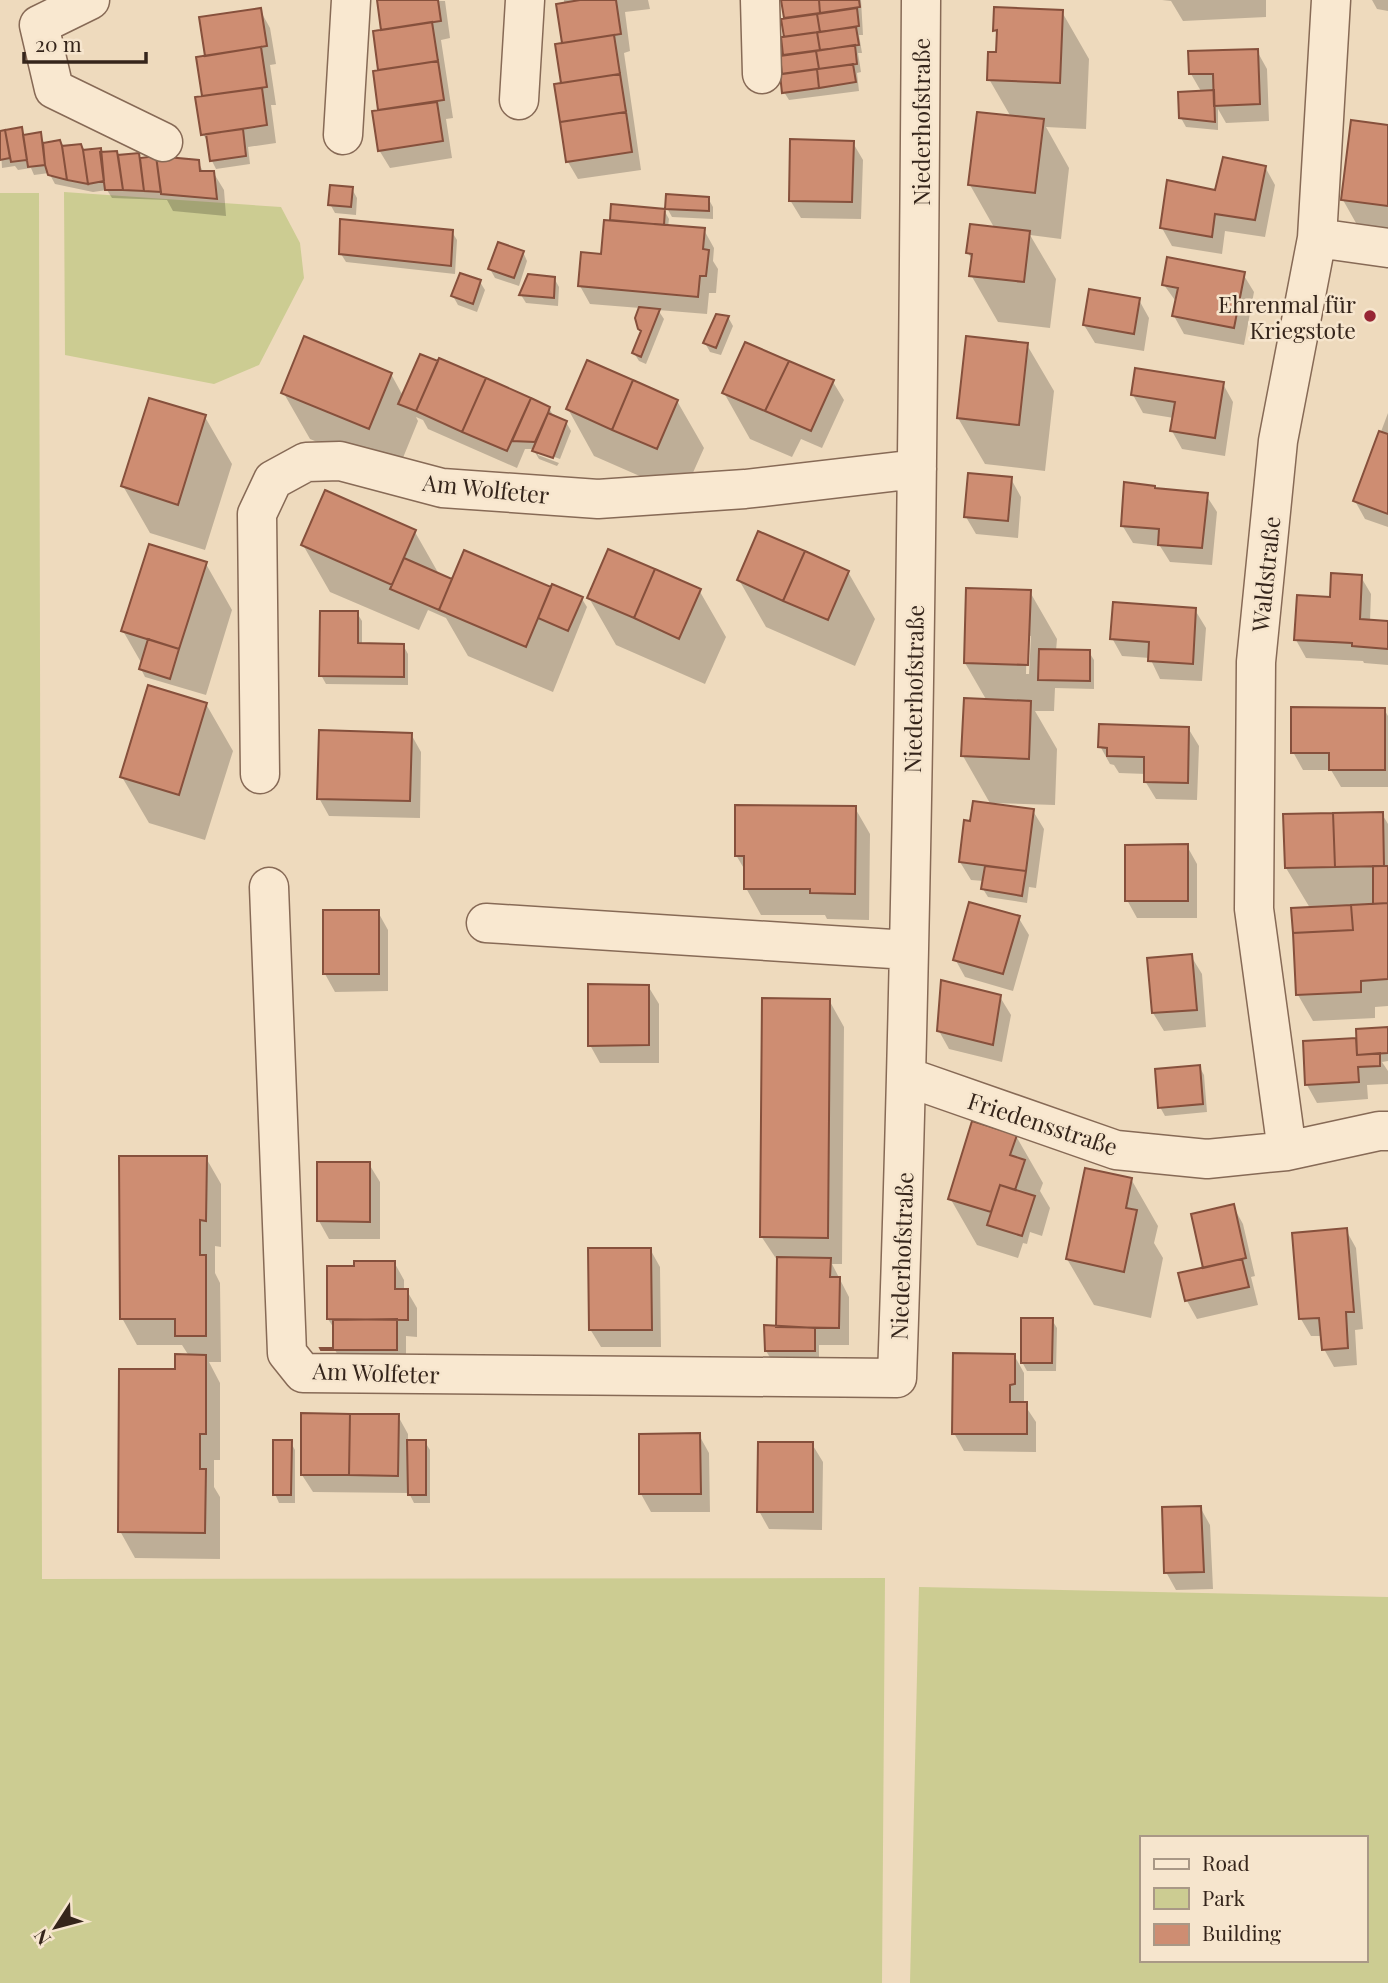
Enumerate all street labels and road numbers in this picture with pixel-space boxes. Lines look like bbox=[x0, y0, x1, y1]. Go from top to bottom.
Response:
street label: Niederhofstraße bbox=[905, 38, 936, 206]
street label: Am Wolfeter bbox=[420, 466, 551, 510]
street label: Waldstraße bbox=[1243, 515, 1286, 634]
street label: Niederhofstraße bbox=[896, 605, 930, 773]
street label: Friedensstraße bbox=[964, 1084, 1122, 1162]
street label: Niederhofstraße bbox=[883, 1171, 919, 1341]
street label: Am Wolfeter bbox=[311, 1354, 440, 1390]

